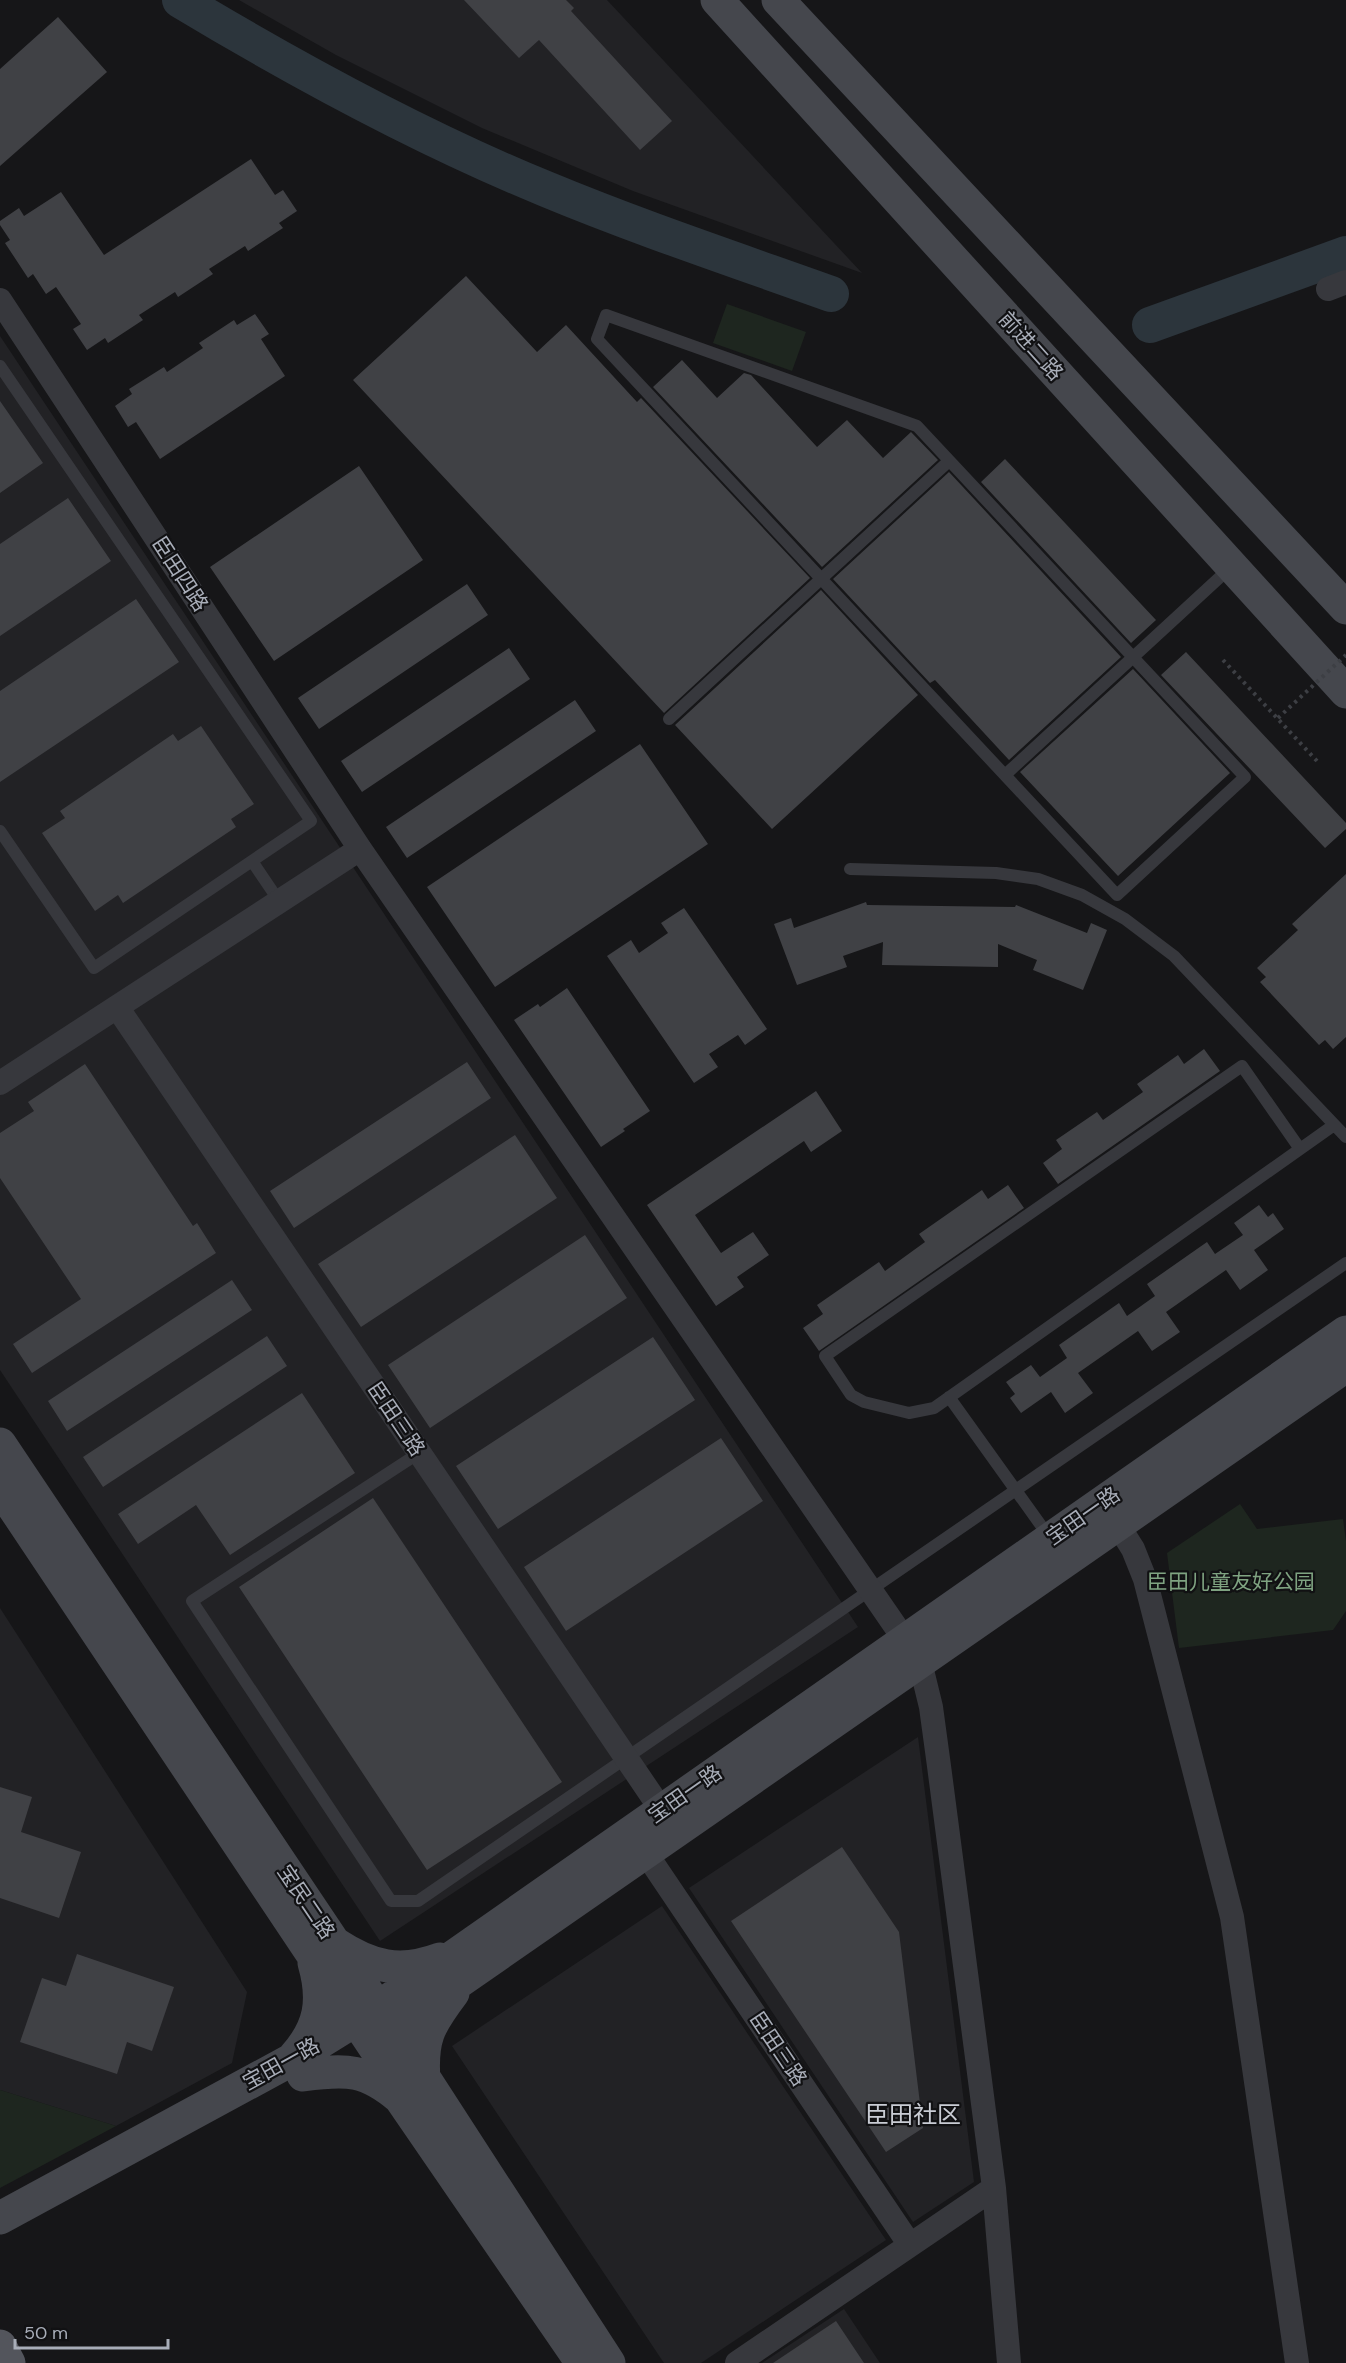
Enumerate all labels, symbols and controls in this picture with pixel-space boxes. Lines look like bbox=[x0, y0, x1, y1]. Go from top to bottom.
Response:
street label: 前进二路 bbox=[992, 305, 1070, 387]
street label: 臣田四路 bbox=[145, 531, 215, 617]
street label: 臣田三路 bbox=[361, 1376, 431, 1462]
street label: 宝田一路 bbox=[1041, 1480, 1125, 1552]
park label: 臣田儿童友好公园 bbox=[1147, 1568, 1315, 1596]
street label: 宝田一路 bbox=[643, 1758, 727, 1830]
street label: 宝民二路 bbox=[271, 1859, 341, 1945]
street label: 臣田三路 bbox=[743, 2006, 813, 2092]
street label: 宝田一路 bbox=[237, 2031, 325, 2097]
district label: 臣田社区 bbox=[865, 2099, 961, 2130]
scale bar bbox=[15, 2312, 168, 2350]
text: 50 m bbox=[24, 2321, 68, 2345]

